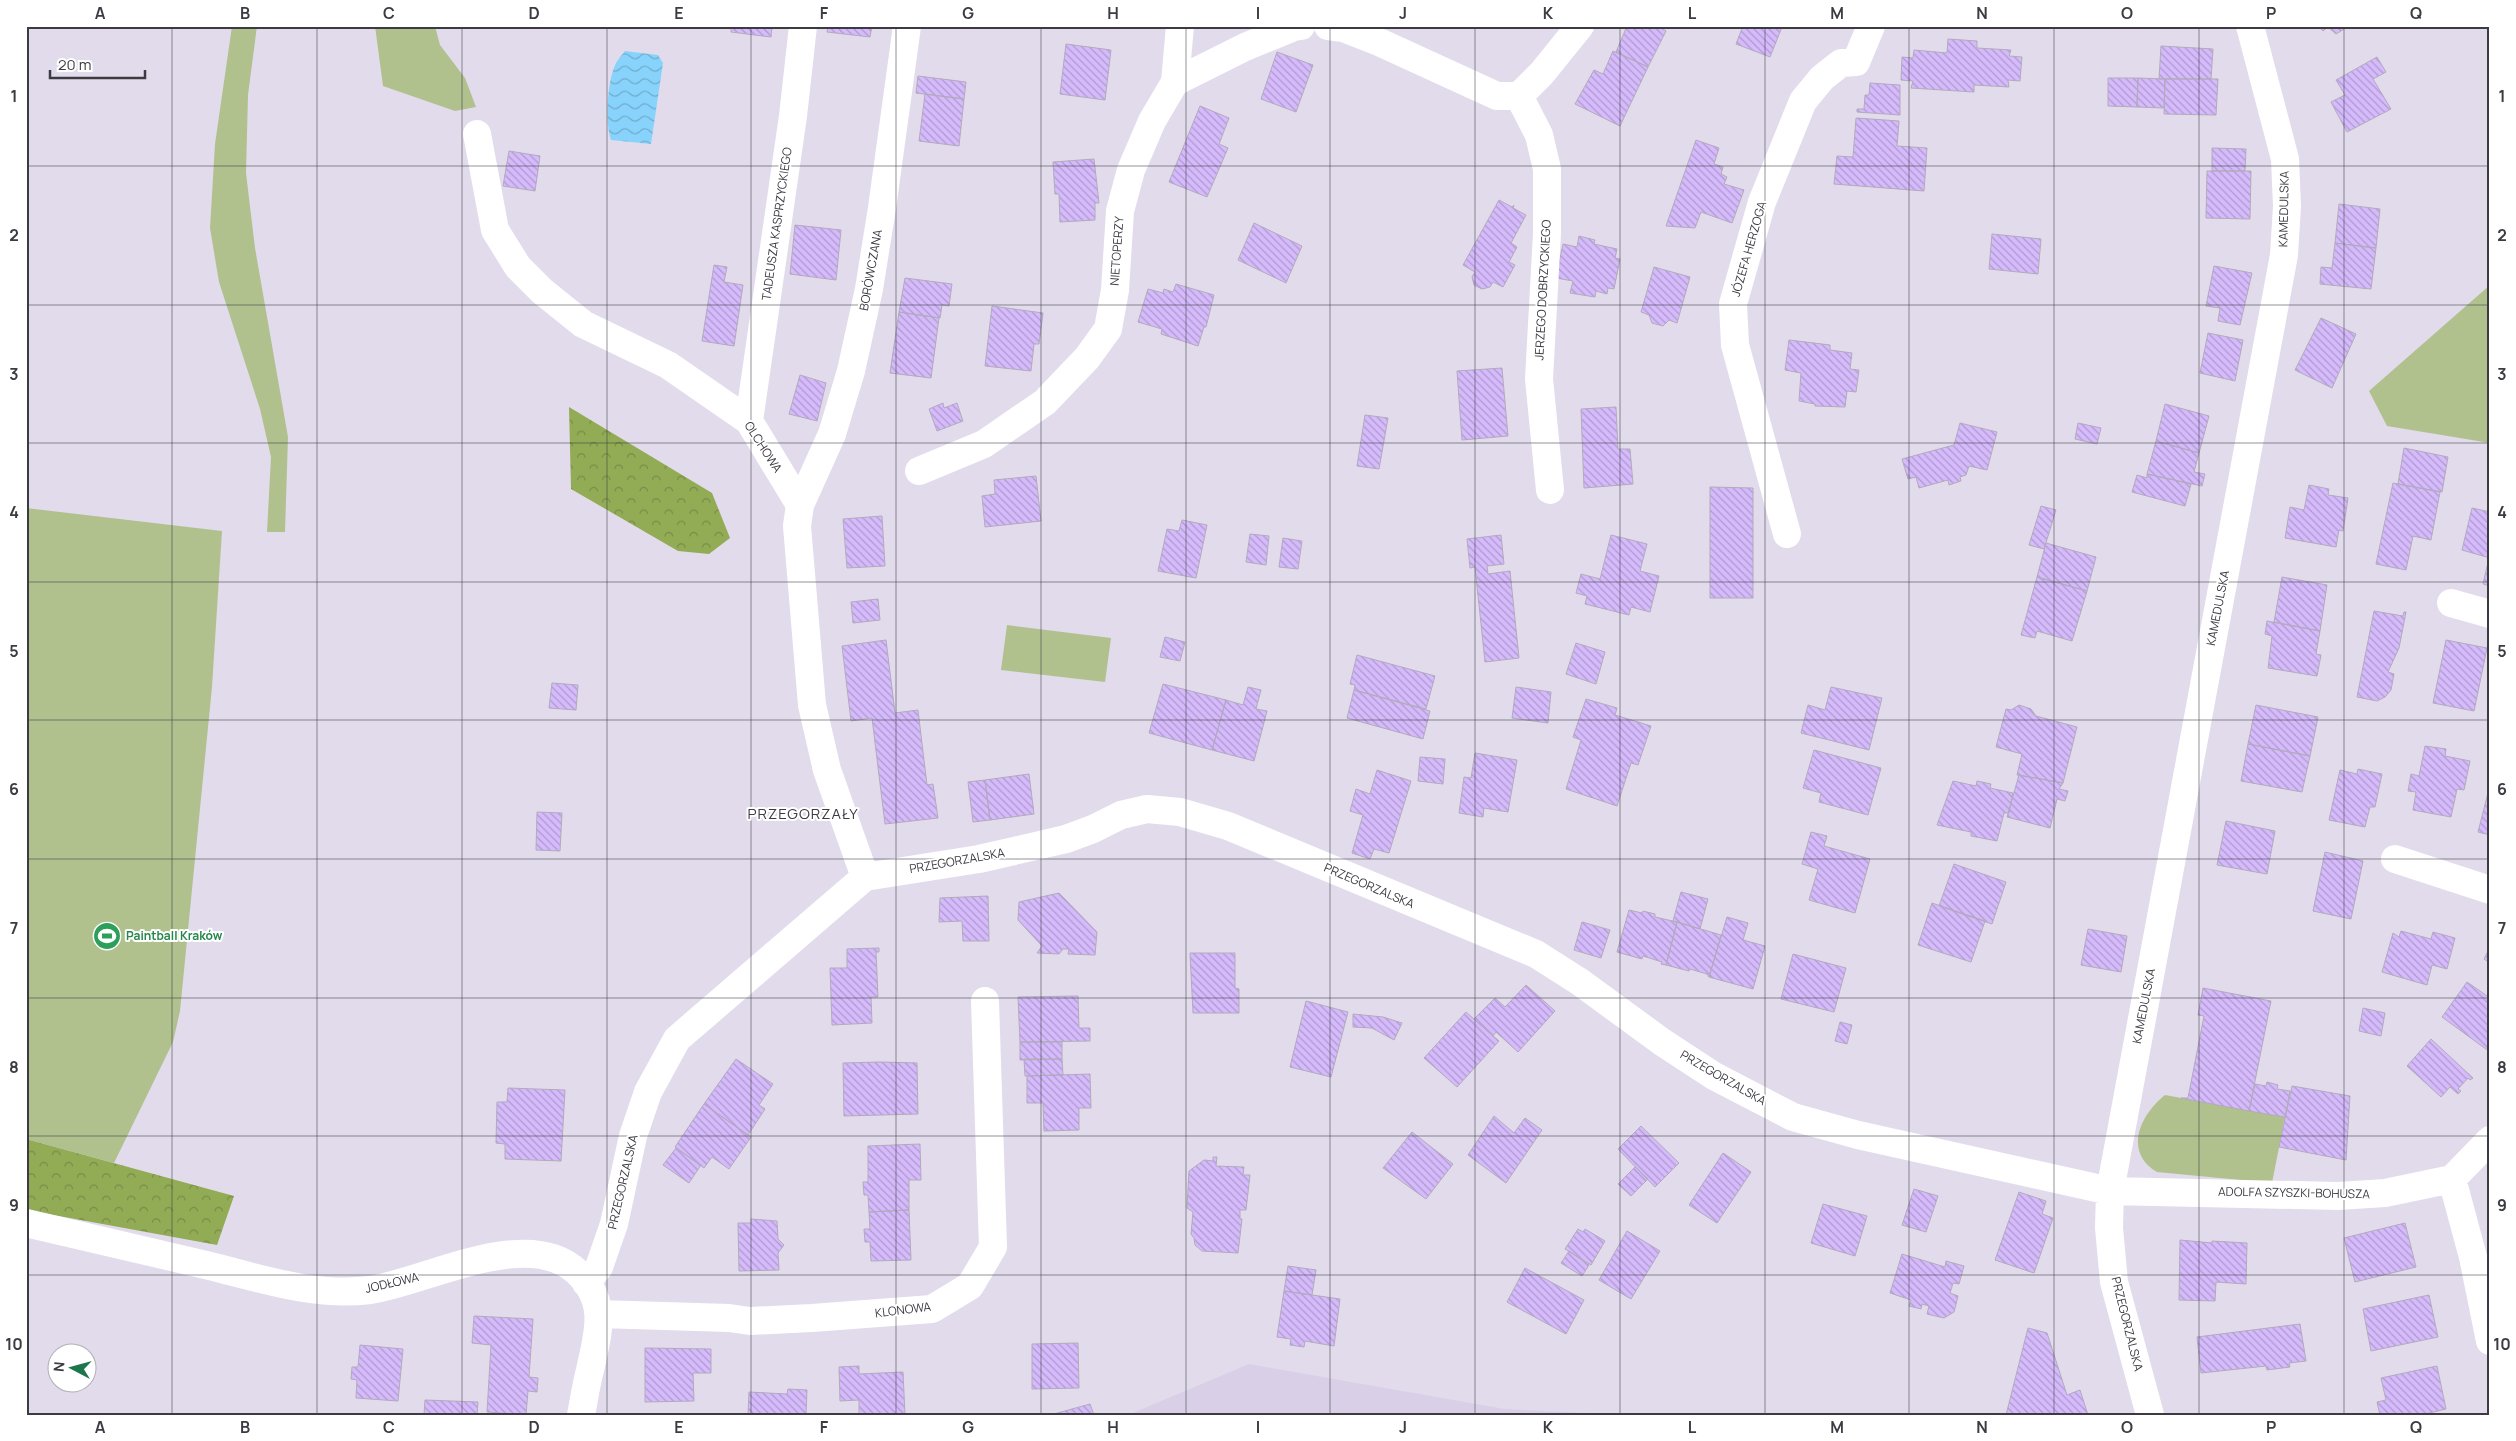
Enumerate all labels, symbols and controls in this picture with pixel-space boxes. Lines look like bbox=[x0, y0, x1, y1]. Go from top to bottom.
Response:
text: A bbox=[95, 2, 106, 24]
text: B bbox=[240, 2, 250, 24]
text: C bbox=[383, 2, 395, 24]
text: D bbox=[528, 2, 540, 24]
text: E bbox=[674, 2, 684, 24]
text: F bbox=[820, 2, 829, 24]
text: G bbox=[962, 2, 974, 24]
text: H bbox=[1107, 2, 1119, 24]
text: I bbox=[1256, 2, 1260, 24]
text: J bbox=[1399, 2, 1407, 24]
text: K bbox=[1543, 2, 1554, 24]
text: L bbox=[1688, 2, 1697, 24]
text: M bbox=[1830, 2, 1844, 24]
text: N bbox=[1976, 2, 1988, 24]
text: O bbox=[2121, 2, 2133, 24]
text: P bbox=[2266, 2, 2276, 24]
text: Q bbox=[2410, 2, 2422, 24]
scale bar bbox=[50, 48, 145, 80]
text: 20 m bbox=[58, 54, 91, 75]
text: 1 bbox=[10, 85, 18, 107]
text: 1 bbox=[2498, 85, 2506, 107]
street label: TADEUSZA KASPRZYCKIEGO bbox=[757, 146, 796, 302]
street label: KAMEDULSKA bbox=[2274, 170, 2293, 247]
street label: JÓZEFA HERZOGA bbox=[1727, 199, 1770, 299]
street label: NIETOPERZY bbox=[1106, 215, 1127, 286]
street label: JERZEGO DOBRZYCKIEGO bbox=[1530, 219, 1555, 361]
text: 2 bbox=[9, 224, 19, 246]
text: 2 bbox=[2497, 224, 2507, 246]
street label: BORÓWCZANA bbox=[855, 228, 886, 312]
text: 3 bbox=[9, 363, 19, 385]
text: 3 bbox=[2497, 363, 2507, 385]
street label: OLCHOWA bbox=[741, 418, 787, 476]
text: 4 bbox=[9, 501, 19, 523]
text: 4 bbox=[2497, 501, 2507, 523]
street label: KAMEDULSKA bbox=[2202, 568, 2233, 647]
text: 5 bbox=[9, 640, 19, 662]
text: 5 bbox=[2497, 640, 2507, 662]
text: 6 bbox=[9, 778, 19, 800]
text: 6 bbox=[2497, 778, 2507, 800]
district label: PRZEGORZAŁY bbox=[747, 803, 859, 824]
street label: PRZEGORZALSKA bbox=[908, 844, 1006, 877]
street label: PRZEGORZALSKA bbox=[1321, 859, 1417, 912]
text: 7 bbox=[10, 917, 18, 939]
text: 7 bbox=[2498, 917, 2506, 939]
sports icon: Paintball Kraków bbox=[92, 921, 122, 951]
place label: Paintball Kraków bbox=[126, 927, 223, 944]
street label: KAMEDULSKA bbox=[2128, 966, 2159, 1045]
street label: PRZEGORZALSKA bbox=[1677, 1046, 1770, 1109]
text: 8 bbox=[9, 1056, 19, 1078]
text: 8 bbox=[2497, 1056, 2507, 1078]
street label: PRZEGORZALSKA bbox=[603, 1133, 642, 1231]
street label: ADOLFA SZYSZKI-BOHUSZA bbox=[2218, 1183, 2370, 1202]
text: 9 bbox=[9, 1194, 19, 1216]
text: 9 bbox=[2497, 1194, 2507, 1216]
street label: JODŁOWA bbox=[363, 1268, 421, 1297]
street label: PRZEGORZALSKA bbox=[2108, 1275, 2148, 1373]
street label: KLONOWA bbox=[874, 1298, 932, 1321]
text: 10 bbox=[5, 1333, 23, 1355]
text: 10 bbox=[2493, 1333, 2511, 1355]
north arrow bbox=[48, 1344, 98, 1394]
text: N bbox=[49, 1361, 69, 1373]
text: A bbox=[95, 1416, 106, 1438]
text: B bbox=[240, 1416, 250, 1438]
text: C bbox=[383, 1416, 395, 1438]
text: D bbox=[528, 1416, 540, 1438]
text: E bbox=[674, 1416, 684, 1438]
text: F bbox=[820, 1416, 829, 1438]
text: G bbox=[962, 1416, 974, 1438]
text: H bbox=[1107, 1416, 1119, 1438]
text: I bbox=[1256, 1416, 1260, 1438]
text: J bbox=[1399, 1416, 1407, 1438]
text: K bbox=[1543, 1416, 1554, 1438]
text: L bbox=[1688, 1416, 1697, 1438]
text: M bbox=[1830, 1416, 1844, 1438]
text: N bbox=[1976, 1416, 1988, 1438]
text: O bbox=[2121, 1416, 2133, 1438]
text: P bbox=[2266, 1416, 2276, 1438]
text: Q bbox=[2410, 1416, 2422, 1438]

